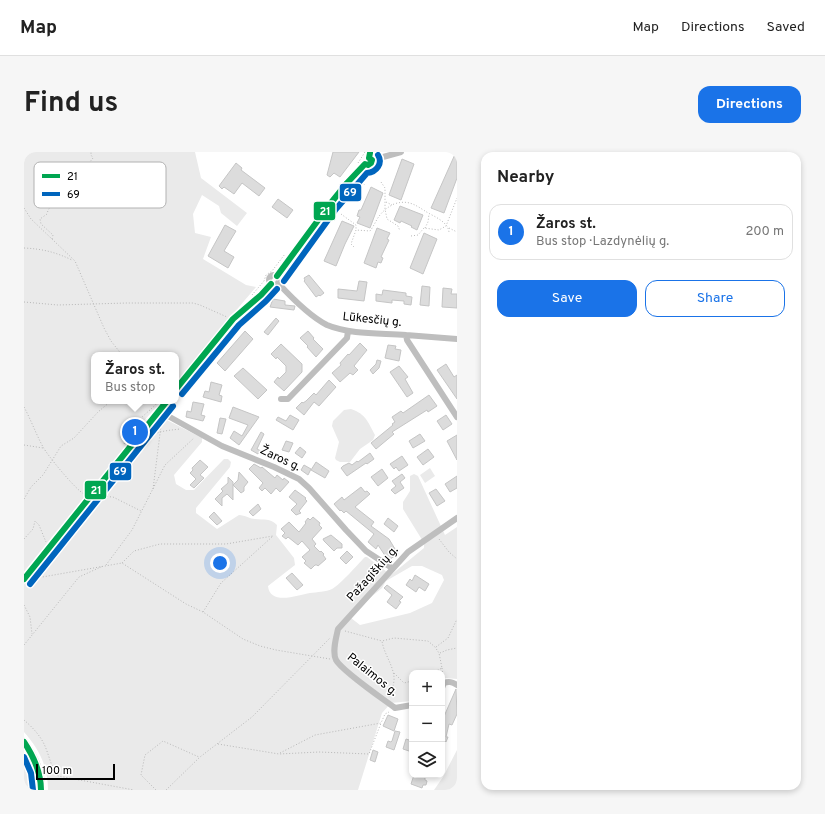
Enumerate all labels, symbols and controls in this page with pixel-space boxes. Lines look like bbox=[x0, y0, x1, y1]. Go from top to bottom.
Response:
text: Map bbox=[20, 16, 57, 40]
text: Map bbox=[633, 19, 659, 36]
text: Directions bbox=[681, 19, 745, 36]
text: Saved bbox=[767, 19, 805, 36]
text: Find us bbox=[24, 86, 118, 122]
button: Directions bbox=[698, 86, 801, 123]
legend bbox=[34, 162, 166, 208]
text: Nearby bbox=[497, 167, 554, 189]
text: 21 bbox=[67, 170, 78, 184]
line badge: 69 bbox=[339, 183, 362, 202]
text: 69 bbox=[343, 186, 357, 200]
text: 69 bbox=[67, 188, 80, 202]
line badge: 21 bbox=[313, 201, 336, 221]
text: 21 bbox=[319, 205, 331, 219]
text: Žaros st. bbox=[536, 215, 596, 234]
text: 1 bbox=[508, 224, 514, 240]
text: 200 m bbox=[745, 224, 784, 240]
text: Bus stop · Lazdynėlių g. bbox=[536, 234, 669, 250]
button: Save bbox=[497, 280, 637, 317]
button: Share bbox=[645, 280, 785, 317]
street label: Lūkesčių g. bbox=[342, 309, 403, 331]
popup bbox=[91, 352, 179, 404]
text: Žaros st. bbox=[105, 361, 165, 380]
text: Bus stop bbox=[105, 380, 155, 396]
pin: 1 bbox=[122, 417, 148, 447]
street label: Žaros g. bbox=[257, 443, 303, 475]
line badge: 69 bbox=[109, 462, 132, 481]
text: 69 bbox=[113, 465, 127, 479]
line badge: 21 bbox=[84, 480, 107, 500]
text: 21 bbox=[90, 484, 102, 498]
street label: Pažagiškių g. bbox=[344, 542, 403, 605]
your location bbox=[210, 553, 230, 573]
street label: Palaimos g. bbox=[343, 650, 401, 701]
map controls bbox=[409, 670, 445, 778]
button: + bbox=[409, 670, 445, 706]
button: − bbox=[409, 706, 445, 742]
button: layers bbox=[409, 742, 445, 778]
scale bar bbox=[36, 762, 115, 781]
text: 100 m bbox=[42, 764, 72, 778]

